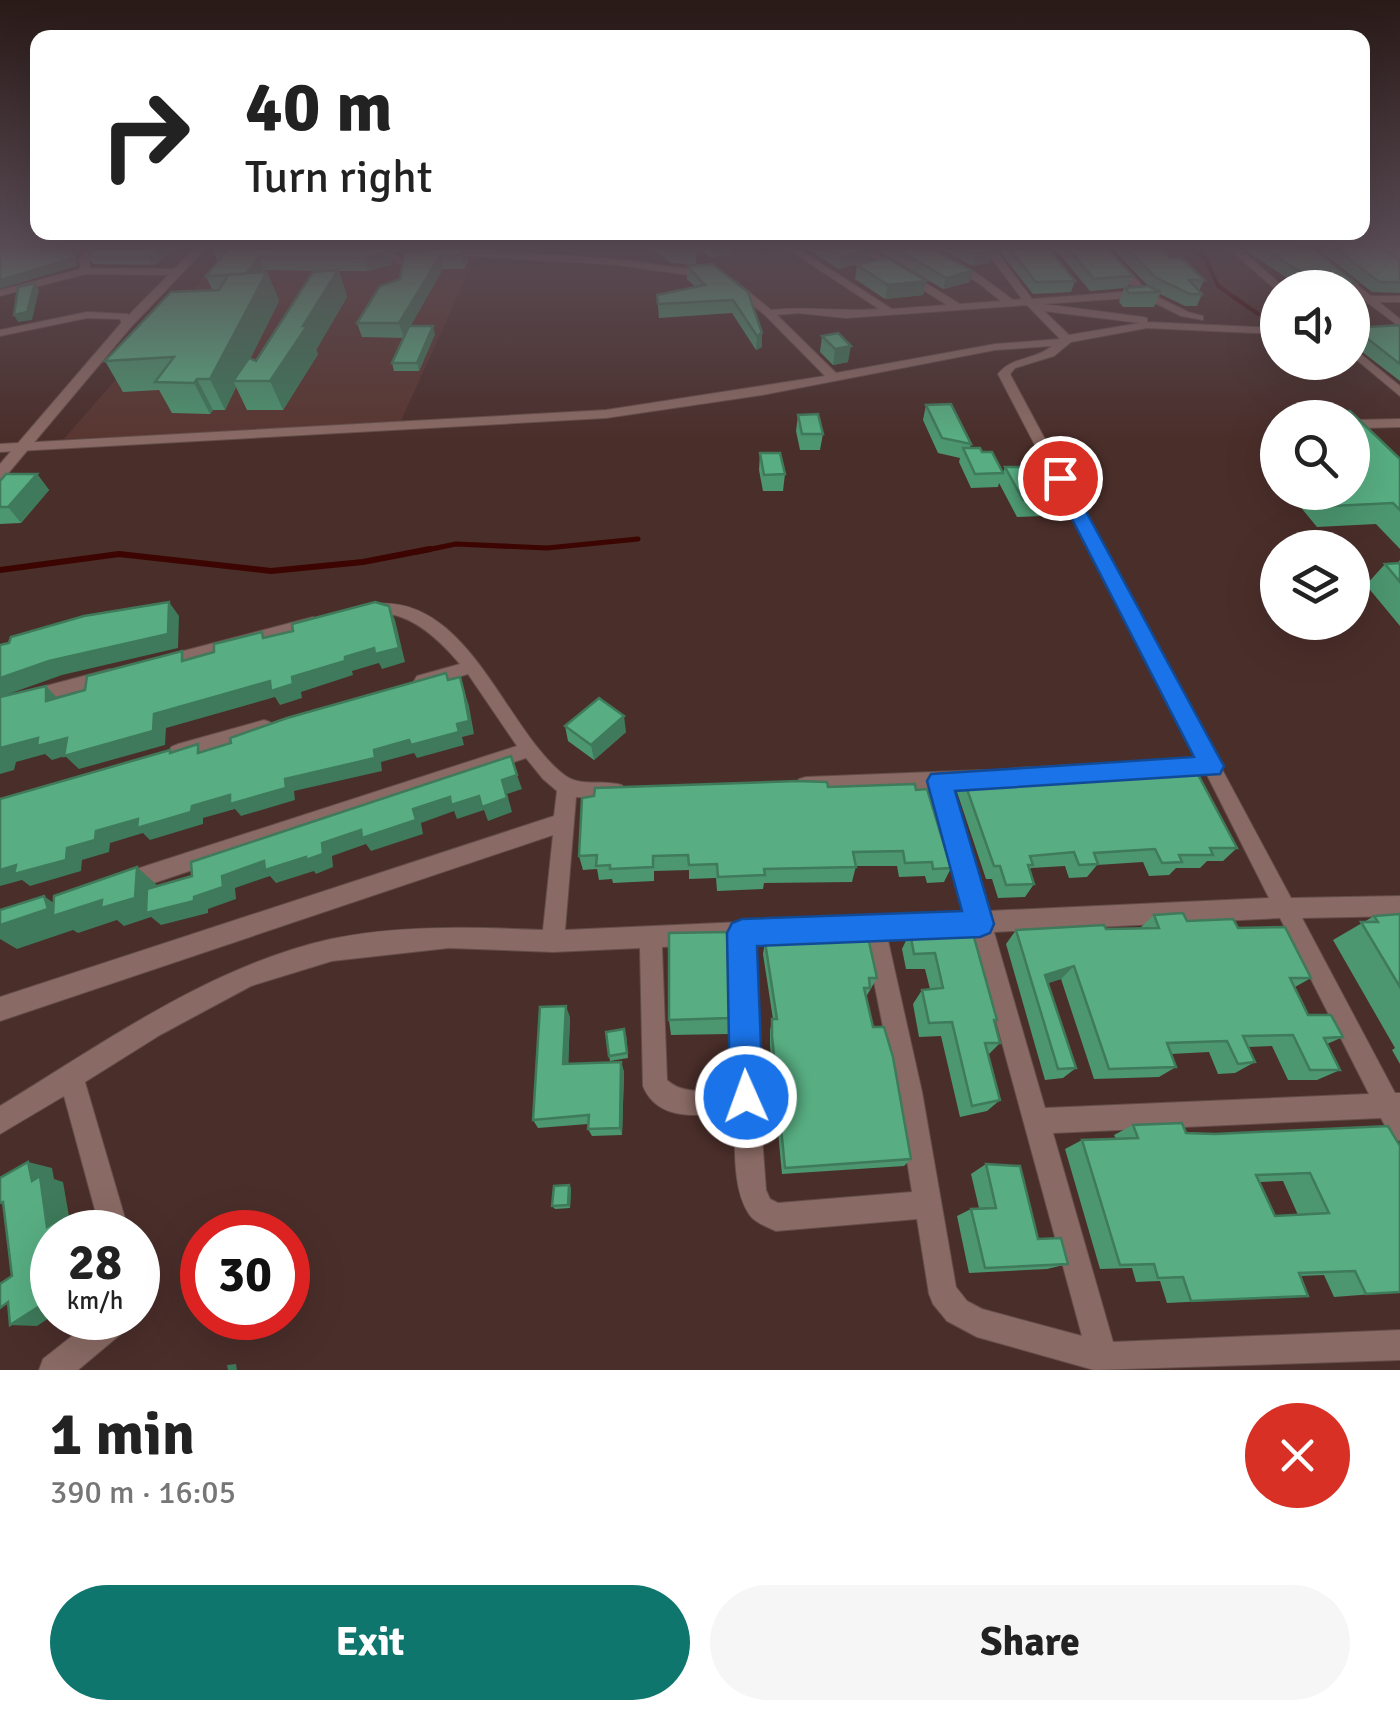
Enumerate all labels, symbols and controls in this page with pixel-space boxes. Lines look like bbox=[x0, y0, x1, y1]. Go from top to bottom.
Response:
text: 40 m bbox=[245, 64, 393, 150]
icon: right bbox=[80, 70, 210, 200]
text: Turn right bbox=[245, 150, 433, 205]
map controls bbox=[1260, 270, 1370, 640]
button: sound bbox=[1260, 270, 1370, 380]
button: search bbox=[1260, 400, 1370, 510]
pin bbox=[1018, 436, 1103, 521]
icon: arrive bbox=[1033, 451, 1088, 506]
button: layers bbox=[1260, 530, 1370, 640]
position arrow bbox=[694, 1045, 798, 1149]
speed limit sign: 30 bbox=[180, 1210, 310, 1340]
text: 28 bbox=[68, 1232, 122, 1294]
text: km/h bbox=[67, 1285, 123, 1316]
text: 1 min bbox=[50, 1398, 195, 1472]
button: close bbox=[1245, 1403, 1350, 1508]
text: 390 m · 16:05 bbox=[50, 1473, 236, 1512]
button: Exit bbox=[50, 1585, 690, 1700]
button: Share bbox=[710, 1585, 1350, 1700]

